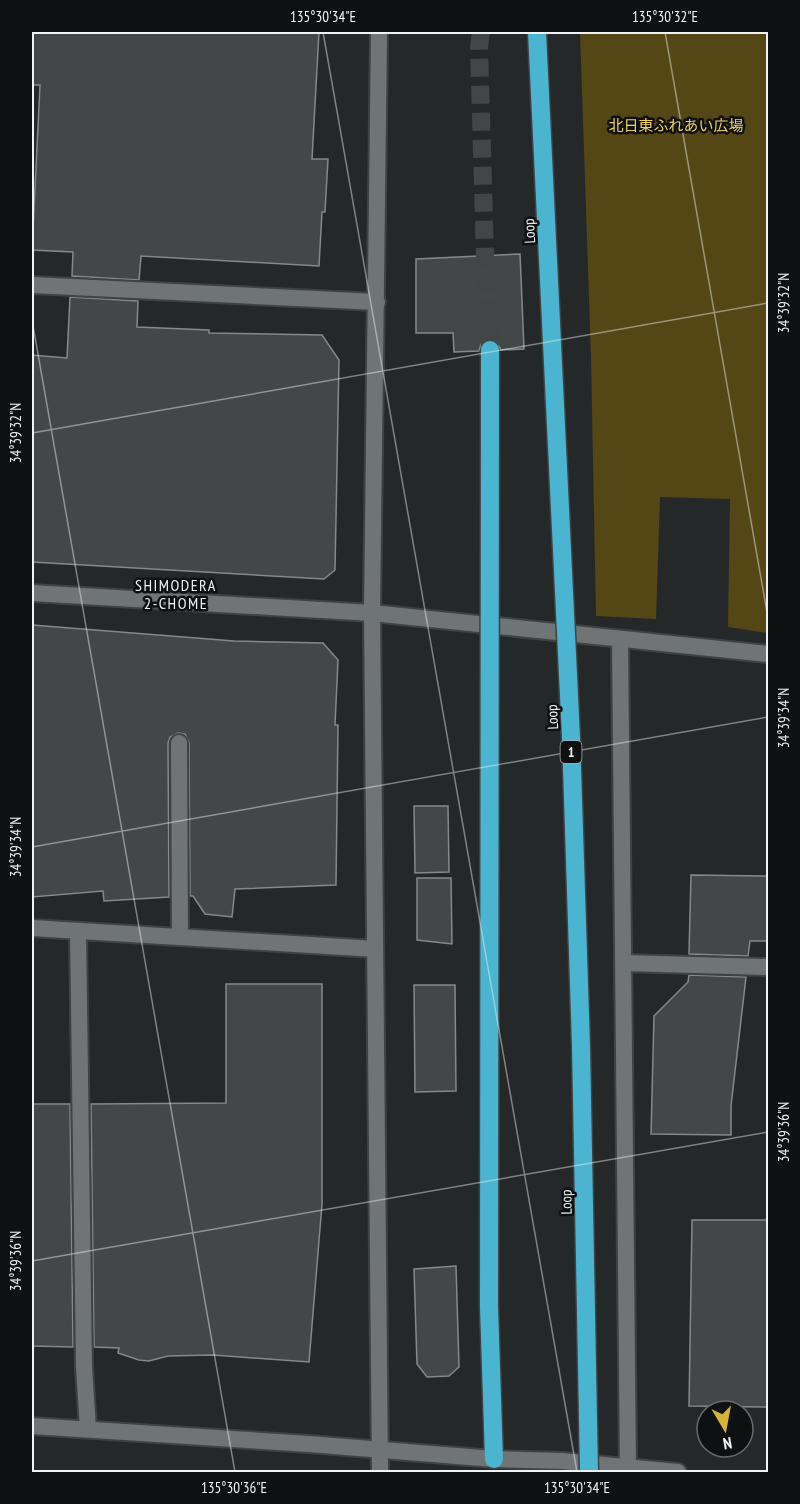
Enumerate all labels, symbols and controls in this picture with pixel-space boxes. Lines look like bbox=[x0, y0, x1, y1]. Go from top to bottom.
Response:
text: 135°30'34"E bbox=[290, 7, 356, 26]
text: 135°30'32"E bbox=[632, 7, 698, 26]
park label: 北日東ふれあい広場 bbox=[608, 116, 744, 135]
street label: Loop bbox=[519, 218, 539, 244]
text: 34°39'32"N bbox=[774, 273, 793, 333]
text: 34°39'32"N bbox=[6, 403, 25, 463]
district label: SHIMODERA 2-CHOME bbox=[135, 575, 217, 613]
text: 34°39'34"N bbox=[774, 688, 793, 748]
street label: Loop bbox=[542, 704, 562, 730]
road number: 1 bbox=[560, 741, 582, 763]
text: 34°39'34"N bbox=[6, 817, 25, 877]
text: 34°39'36"N bbox=[774, 1102, 793, 1162]
street label: Loop bbox=[556, 1189, 576, 1215]
text: 34°39'36"N bbox=[6, 1231, 25, 1291]
north arrow bbox=[695, 1399, 755, 1459]
text: N bbox=[722, 1433, 734, 1454]
text: 135°30'36"E bbox=[201, 1478, 267, 1497]
text: 135°30'34"E bbox=[544, 1478, 610, 1497]

